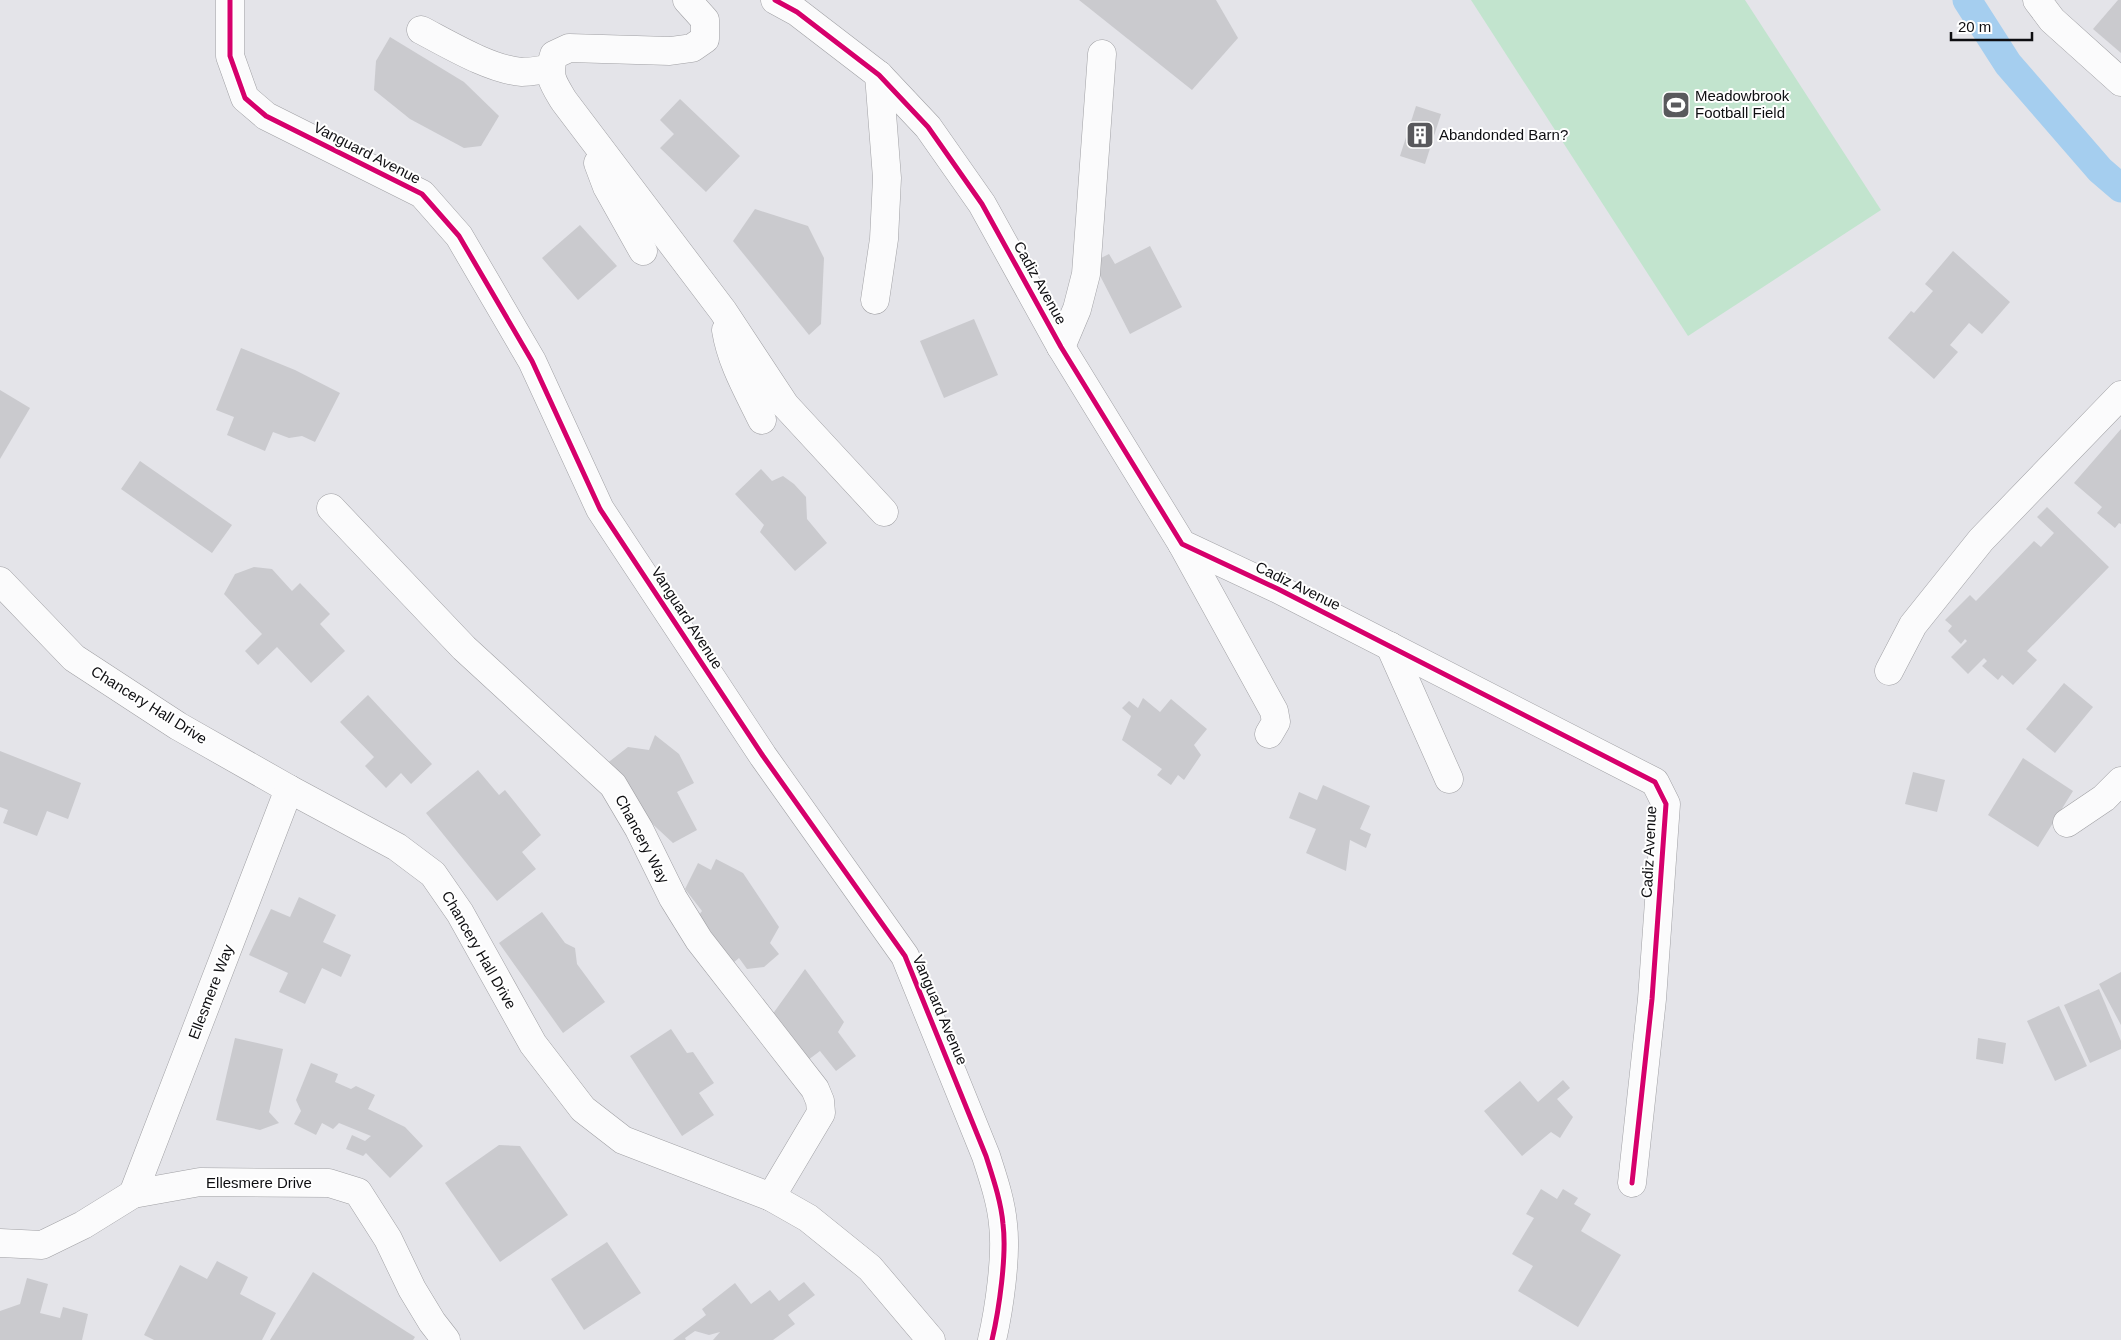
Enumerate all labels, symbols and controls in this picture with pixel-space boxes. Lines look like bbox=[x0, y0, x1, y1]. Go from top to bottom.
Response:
scale bar bbox=[1951, 10, 2032, 42]
text: 20 m bbox=[1958, 18, 1991, 35]
place label: Meadowbrook Football Field bbox=[1695, 87, 1790, 121]
sports icon: Meadowbrook Football Field bbox=[1661, 90, 1691, 120]
street label: Vanguard Avenue bbox=[311, 118, 424, 187]
building icon: Abandonded Barn? bbox=[1405, 120, 1435, 150]
place label: Abandonded Barn? bbox=[1439, 126, 1568, 143]
street label: Cadiz Avenue bbox=[1011, 238, 1070, 327]
street label: Cadiz Avenue bbox=[1253, 558, 1343, 613]
street label: Vanguard Avenue bbox=[648, 564, 727, 672]
street label: Chancery Hall Drive bbox=[88, 662, 210, 747]
street label: Chancery Way bbox=[612, 792, 673, 886]
street label: Cadiz Avenue bbox=[1638, 805, 1659, 899]
street label: Chancery Hall Drive bbox=[439, 888, 520, 1012]
street label: Ellesmere Way bbox=[185, 941, 237, 1042]
street label: Vanguard Avenue bbox=[910, 952, 971, 1067]
street label: Ellesmere Drive bbox=[206, 1174, 312, 1191]

